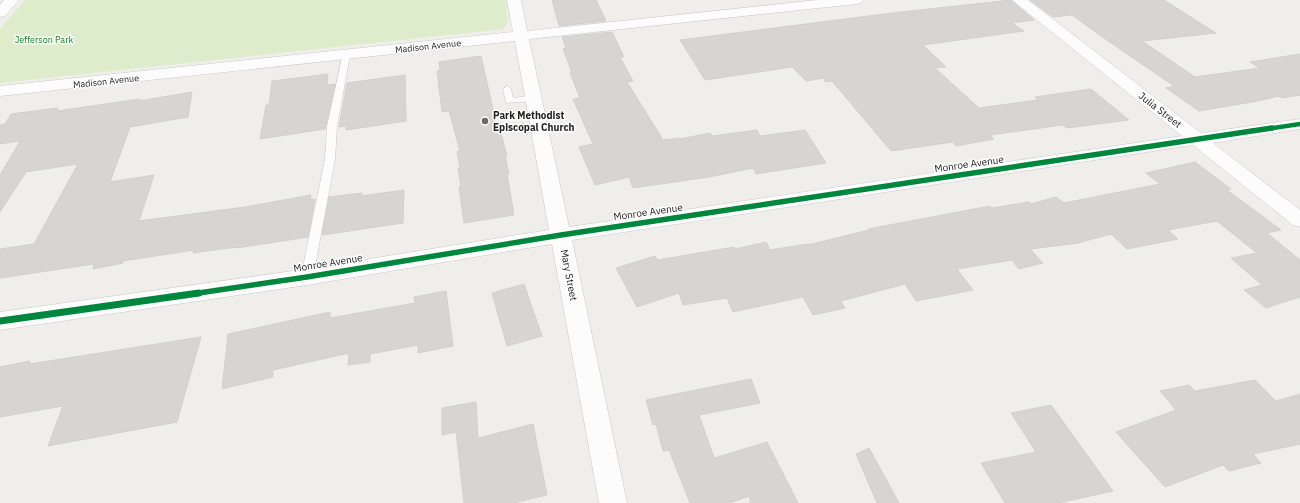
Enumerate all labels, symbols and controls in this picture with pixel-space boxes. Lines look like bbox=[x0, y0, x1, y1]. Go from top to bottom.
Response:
park label: Jefferson Park bbox=[15, 34, 73, 45]
street label: Madison Avenue bbox=[394, 37, 462, 55]
street label: Madison Avenue bbox=[72, 72, 140, 90]
street label: Julia Street bbox=[1136, 89, 1185, 131]
place label: Park Methodist Episcopal Church bbox=[493, 109, 575, 134]
marker: Park Methodist Episcopal Church bbox=[480, 116, 490, 126]
street label: Monroe Avenue bbox=[933, 153, 1005, 175]
street label: Monroe Avenue bbox=[612, 201, 684, 223]
street label: Mary Street bbox=[558, 248, 580, 302]
street label: Monroe Avenue bbox=[292, 251, 364, 275]

